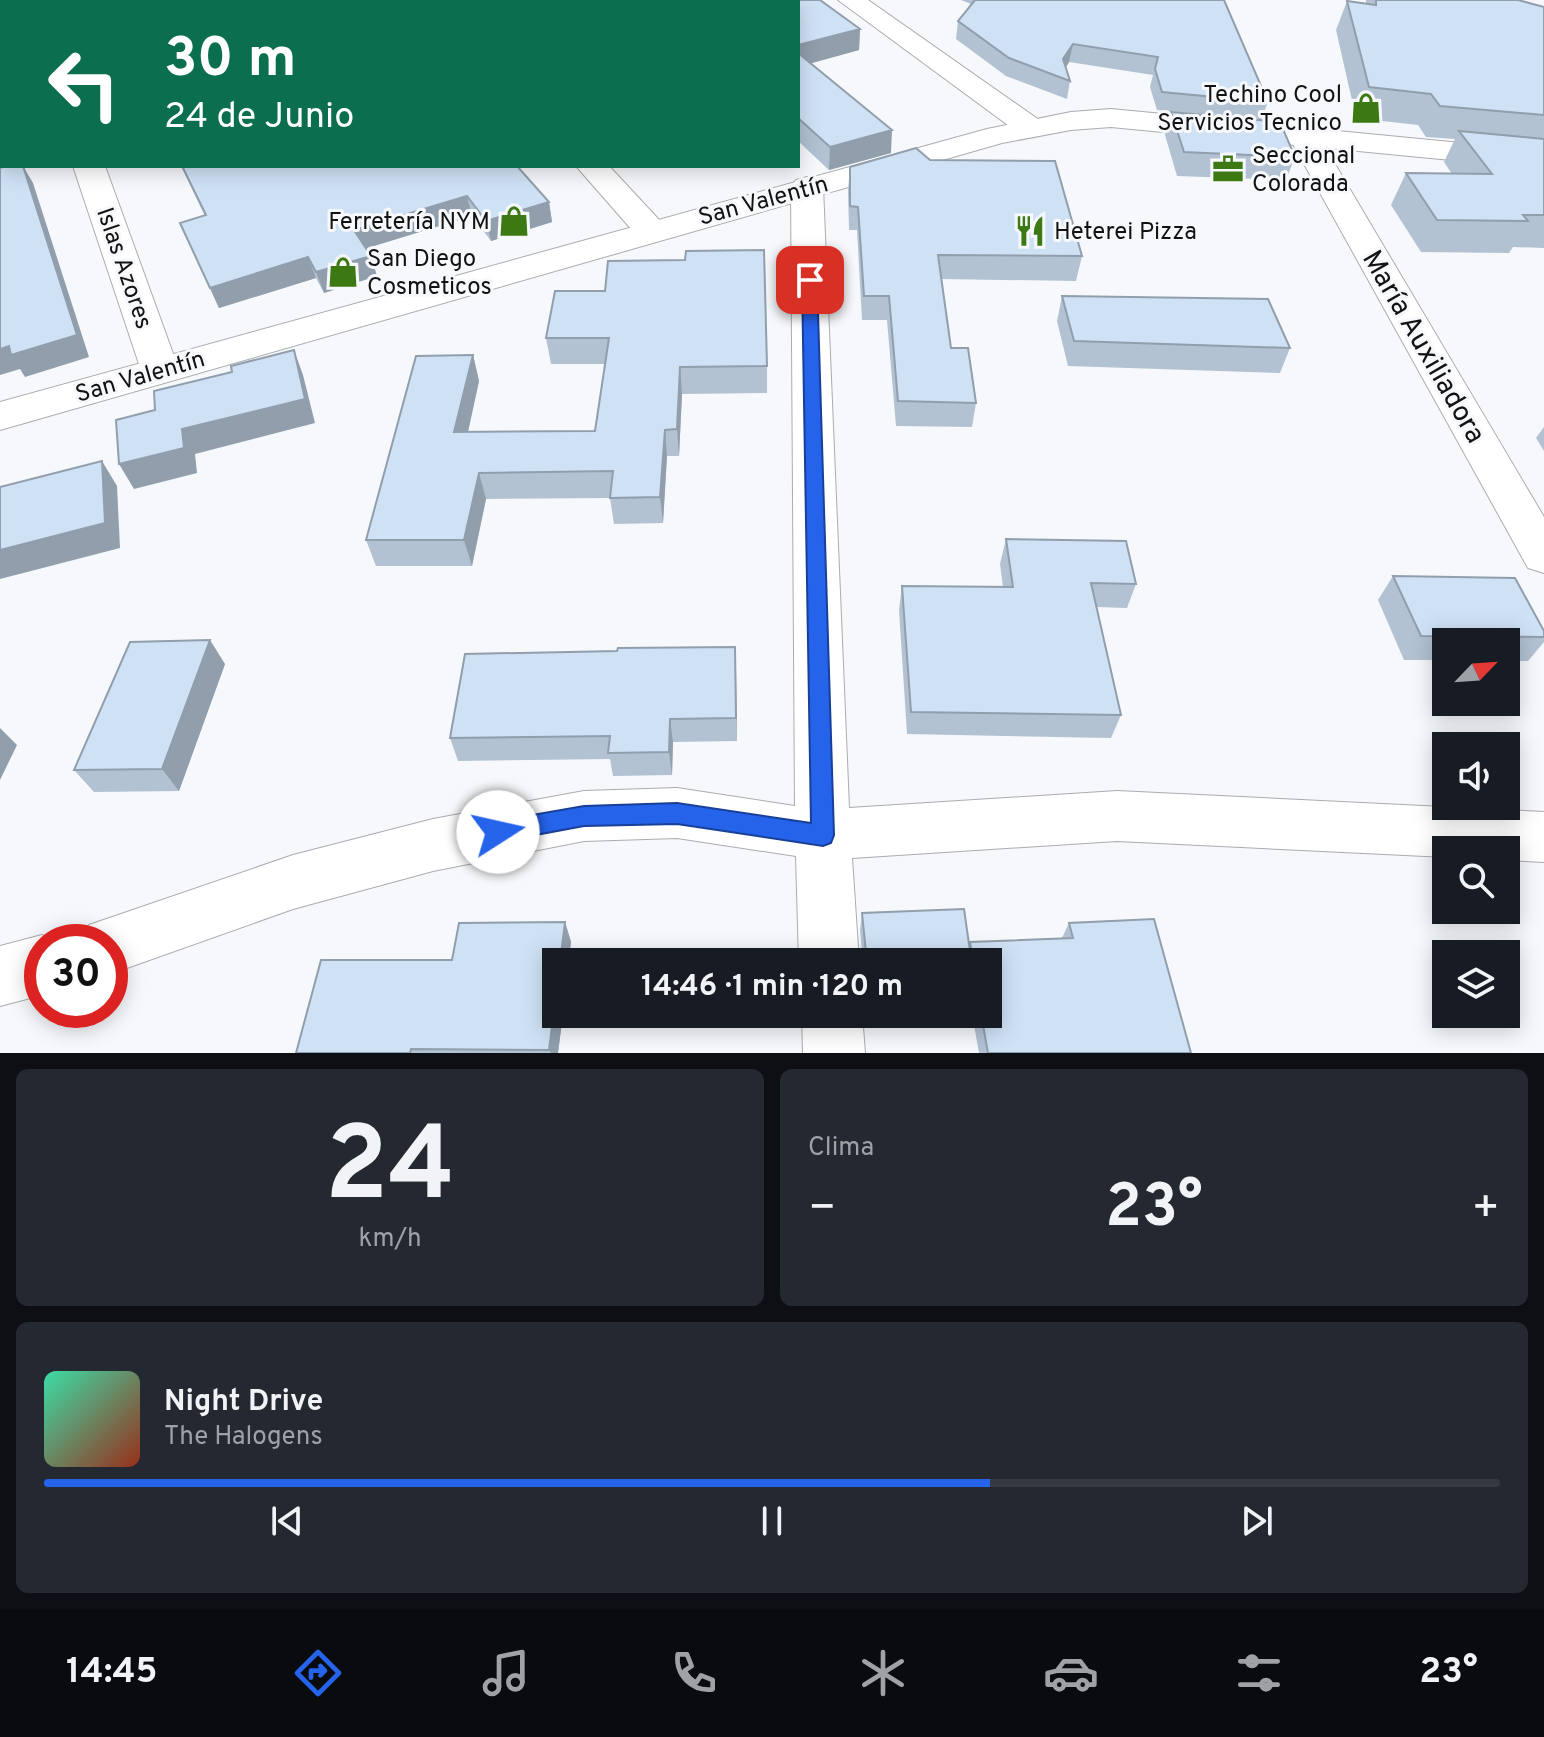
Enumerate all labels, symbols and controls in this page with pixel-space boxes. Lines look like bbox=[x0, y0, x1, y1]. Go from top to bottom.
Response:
text: 30 m bbox=[164, 26, 297, 96]
icon: left bbox=[32, 32, 136, 136]
place label: Techino Cool Servicios Tecnico bbox=[1157, 81, 1342, 139]
shop icon: Techino Cool Servicios Tecnico bbox=[1349, 91, 1383, 125]
text: 24 de Junio bbox=[164, 95, 354, 141]
place label: Seccional Colorada bbox=[1252, 142, 1355, 200]
office icon: Seccional Colorada bbox=[1211, 152, 1245, 186]
street label: San Valentín bbox=[695, 170, 832, 234]
street label: Islas Azores bbox=[88, 204, 158, 333]
shop icon: Ferretería NYM bbox=[497, 204, 531, 238]
place label: Ferretería NYM bbox=[328, 208, 490, 238]
restaurant icon: Heterei Pizza bbox=[1013, 214, 1047, 248]
place label: Heterei Pizza bbox=[1054, 218, 1197, 248]
street label: María Auxiliadora bbox=[1352, 244, 1492, 451]
place label: San Diego Cosmeticos bbox=[367, 245, 492, 303]
pin bbox=[776, 246, 844, 314]
shop icon: San Diego Cosmeticos bbox=[326, 255, 360, 289]
icon: arrive bbox=[788, 258, 832, 302]
street label: San Valentín bbox=[72, 345, 209, 411]
north arrow bbox=[1432, 628, 1520, 716]
map controls bbox=[1432, 628, 1520, 1028]
button: sound bbox=[1432, 732, 1520, 820]
position arrow bbox=[456, 790, 540, 874]
button: search bbox=[1432, 836, 1520, 924]
speed limit sign: 30 bbox=[24, 924, 128, 1028]
button: layers bbox=[1432, 940, 1520, 1028]
text: 14:46 · 1 min · 120 m bbox=[641, 969, 903, 1006]
text: 24 bbox=[325, 1105, 455, 1237]
text: Clima bbox=[808, 1132, 874, 1165]
text: 23° bbox=[1105, 1172, 1203, 1248]
text: − bbox=[808, 1182, 836, 1238]
text: + bbox=[1472, 1182, 1500, 1238]
text: km/h bbox=[358, 1223, 422, 1256]
text: Night Drive bbox=[164, 1384, 323, 1421]
text: The Halogens bbox=[164, 1421, 323, 1454]
icon: previous bbox=[265, 1499, 309, 1543]
icon: pause bbox=[750, 1499, 794, 1543]
icon: next bbox=[1235, 1499, 1279, 1543]
icon: directions bbox=[290, 1645, 346, 1701]
icon: music bbox=[478, 1645, 534, 1701]
icon: phone bbox=[666, 1645, 722, 1701]
icon: climate bbox=[855, 1645, 911, 1701]
icon: car bbox=[1043, 1645, 1099, 1701]
icon: filters bbox=[1231, 1645, 1287, 1701]
text: 14:45 bbox=[66, 1650, 158, 1696]
text: 23° bbox=[1419, 1650, 1478, 1696]

